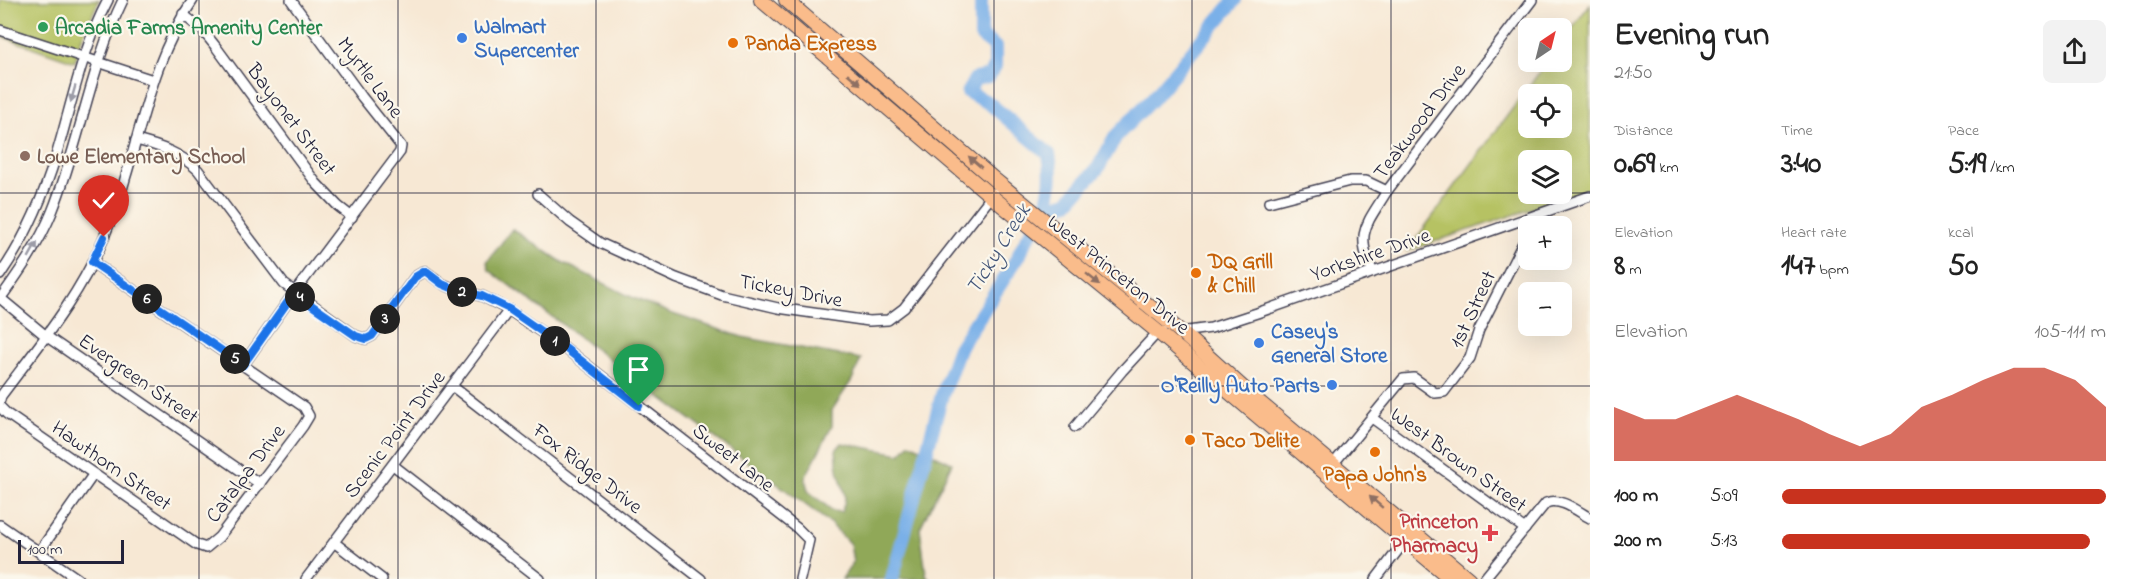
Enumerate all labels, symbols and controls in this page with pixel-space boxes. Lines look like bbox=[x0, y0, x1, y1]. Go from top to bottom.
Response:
text: Evening run bbox=[1614, 12, 1769, 60]
place label: Walmart Supercenter bbox=[474, 13, 579, 67]
place label: Arcadia Farms Amenity Center bbox=[55, 14, 322, 46]
north arrow bbox=[1518, 18, 1572, 72]
map controls bbox=[1518, 18, 1572, 336]
marker: Arcadia Farms Amenity Center bbox=[36, 20, 50, 34]
button: share bbox=[2043, 20, 2106, 83]
place label: Panda Express bbox=[745, 30, 877, 60]
street label: Myrtle Lane bbox=[327, 31, 410, 127]
marker: Walmart Supercenter bbox=[455, 31, 469, 45]
marker: Panda Express bbox=[726, 36, 740, 50]
street label: Bayonet Street bbox=[236, 57, 343, 184]
street label: Teakwood Drive bbox=[1367, 57, 1475, 186]
text: 21:50 bbox=[1614, 59, 1652, 88]
one-way arrow bbox=[846, 72, 861, 85]
button: locate bbox=[1518, 84, 1572, 138]
one-way arrow bbox=[68, 85, 77, 103]
text: Distance bbox=[1614, 119, 1673, 143]
text: Time bbox=[1781, 119, 1813, 143]
text: Pace bbox=[1948, 119, 1979, 143]
place label: Lowe Elementary School bbox=[37, 143, 246, 175]
text: 0.69 bbox=[1614, 143, 1655, 187]
text: 3:40 bbox=[1781, 143, 1821, 187]
text: 5:19 bbox=[1948, 143, 1986, 187]
marker: Lowe Elementary School bbox=[18, 149, 32, 163]
button: layers bbox=[1518, 150, 1572, 204]
one-way arrow bbox=[968, 156, 983, 169]
text: km bbox=[1655, 156, 1679, 180]
text: /km bbox=[1986, 156, 2015, 180]
pin bbox=[78, 175, 129, 237]
icon: check bbox=[87, 184, 120, 217]
water label: Ticky Creek bbox=[959, 197, 1041, 301]
street label: West Princeton Drive bbox=[1040, 208, 1196, 343]
button: + bbox=[1518, 216, 1572, 270]
street label: Yorkshire Drive bbox=[1307, 221, 1435, 290]
text: Elevation bbox=[1614, 221, 1673, 245]
text: Heart rate bbox=[1781, 221, 1847, 245]
text: kcal bbox=[1948, 221, 1973, 245]
one-way arrow bbox=[27, 242, 38, 258]
text: 8 bbox=[1614, 245, 1625, 289]
text: 147 bbox=[1781, 245, 1815, 289]
text: 50 bbox=[1948, 245, 1978, 289]
place label: DQ Grill & Chill bbox=[1207, 248, 1273, 302]
text: m bbox=[1625, 258, 1642, 282]
text: bpm bbox=[1815, 258, 1849, 282]
marker: DQ Grill & Chill bbox=[1189, 266, 1203, 280]
street label: 1st Street bbox=[1443, 266, 1505, 354]
street label: Tickey Drive bbox=[736, 267, 845, 319]
one-way arrow bbox=[1085, 272, 1101, 285]
pin: 2 bbox=[447, 277, 477, 307]
text: 2 bbox=[458, 280, 466, 304]
pin: 4 bbox=[285, 282, 315, 312]
button: − bbox=[1518, 282, 1572, 336]
pin: 6 bbox=[132, 284, 162, 314]
text: 4 bbox=[297, 285, 303, 309]
text: 6 bbox=[143, 287, 151, 311]
pin: 3 bbox=[370, 304, 400, 334]
text: 3 bbox=[382, 307, 388, 331]
place label: Casey's General Store bbox=[1271, 318, 1388, 372]
text: Elevation bbox=[1614, 318, 1688, 347]
text: 105–111 m bbox=[2034, 318, 2106, 347]
pin: 1 bbox=[540, 326, 570, 356]
street label: Evergreen Street bbox=[70, 327, 204, 434]
text: 1 bbox=[552, 329, 558, 353]
marker: Casey's General Store bbox=[1252, 336, 1266, 350]
pin: 5 bbox=[220, 344, 250, 374]
pin bbox=[613, 344, 664, 406]
text: 5 bbox=[230, 347, 240, 371]
icon: arrive bbox=[622, 353, 655, 386]
street label: Scenic Point Drive bbox=[338, 365, 454, 505]
place label: O'Reilly Auto Parts bbox=[1161, 372, 1320, 404]
marker: O'Reilly Auto Parts bbox=[1325, 378, 1339, 392]
street label: West Brown Street bbox=[1383, 401, 1532, 521]
street label: Hawthorn Street bbox=[45, 414, 177, 519]
street label: Fox Ridge Drive bbox=[523, 416, 649, 524]
street label: Sweet Lane bbox=[685, 417, 781, 501]
street label: Catalpa Drive bbox=[200, 418, 294, 530]
place label: Taco Delite bbox=[1202, 427, 1300, 457]
marker: Taco Delite bbox=[1183, 433, 1197, 447]
marker: Papa John's bbox=[1368, 445, 1382, 459]
place label: Papa John's bbox=[1323, 461, 1427, 491]
text: 100 m bbox=[1614, 482, 1658, 511]
text: 5:09 bbox=[1710, 482, 1738, 511]
one-way arrow bbox=[1369, 496, 1384, 509]
place label: Princeton Pharmacy bbox=[1391, 508, 1478, 564]
marker: Princeton Pharmacy bbox=[1483, 526, 1497, 540]
text: 200 m bbox=[1614, 527, 1662, 556]
text: 5:13 bbox=[1710, 527, 1738, 556]
scale bar bbox=[18, 537, 124, 564]
text: 100 m bbox=[27, 538, 62, 562]

